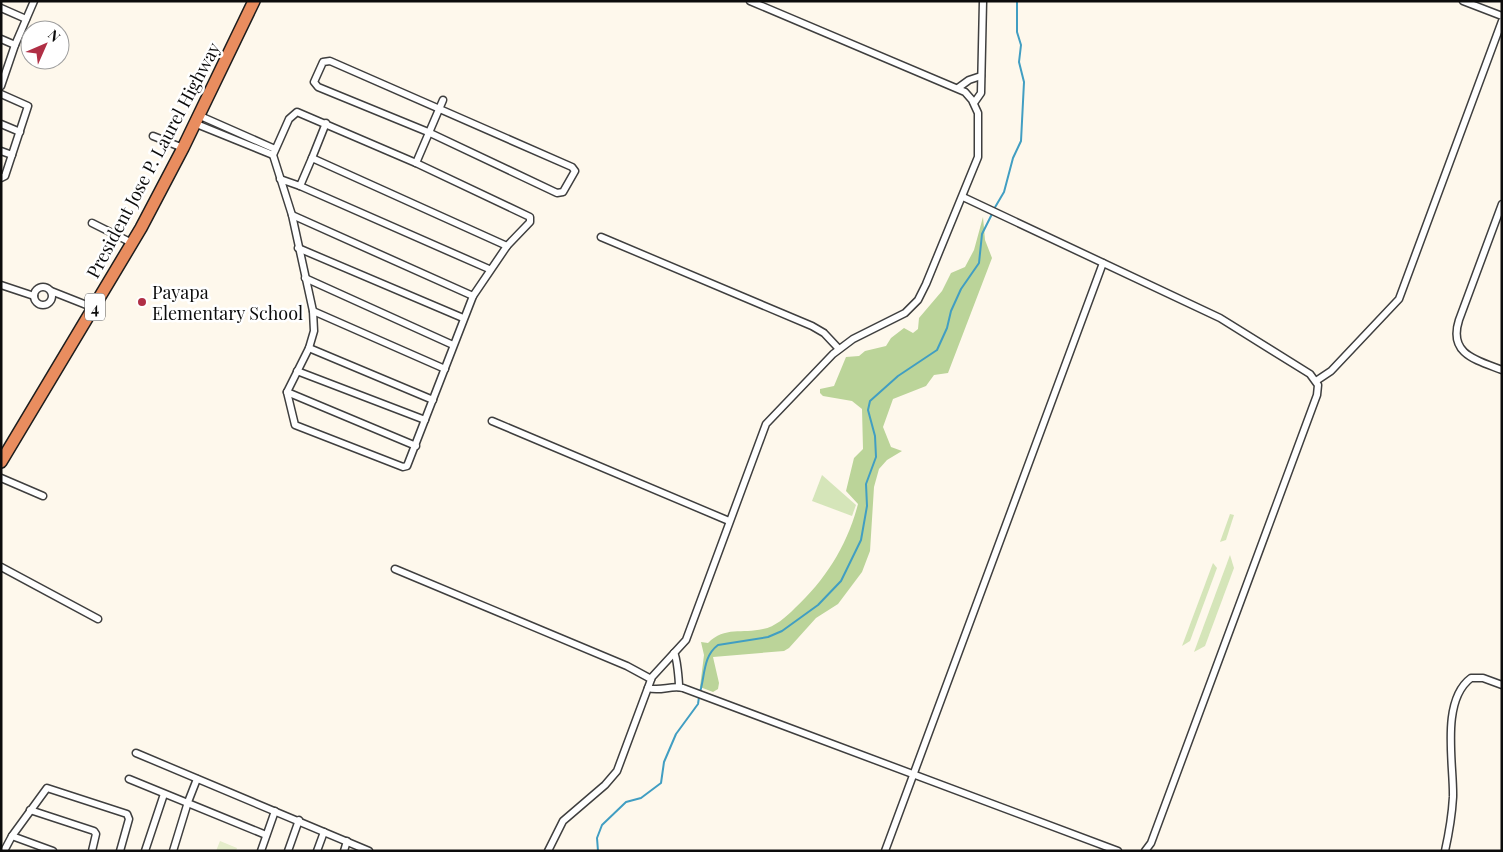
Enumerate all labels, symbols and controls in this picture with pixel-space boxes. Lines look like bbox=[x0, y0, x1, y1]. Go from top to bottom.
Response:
north arrow bbox=[20, 20, 70, 70]
text: N bbox=[44, 25, 65, 46]
street label: President Jose P. Laurel Highway bbox=[81, 38, 225, 282]
place label: Payapa Elementary School bbox=[152, 280, 303, 325]
road number: 4 bbox=[85, 294, 105, 320]
marker: Payapa Elementary School bbox=[136, 296, 148, 308]

